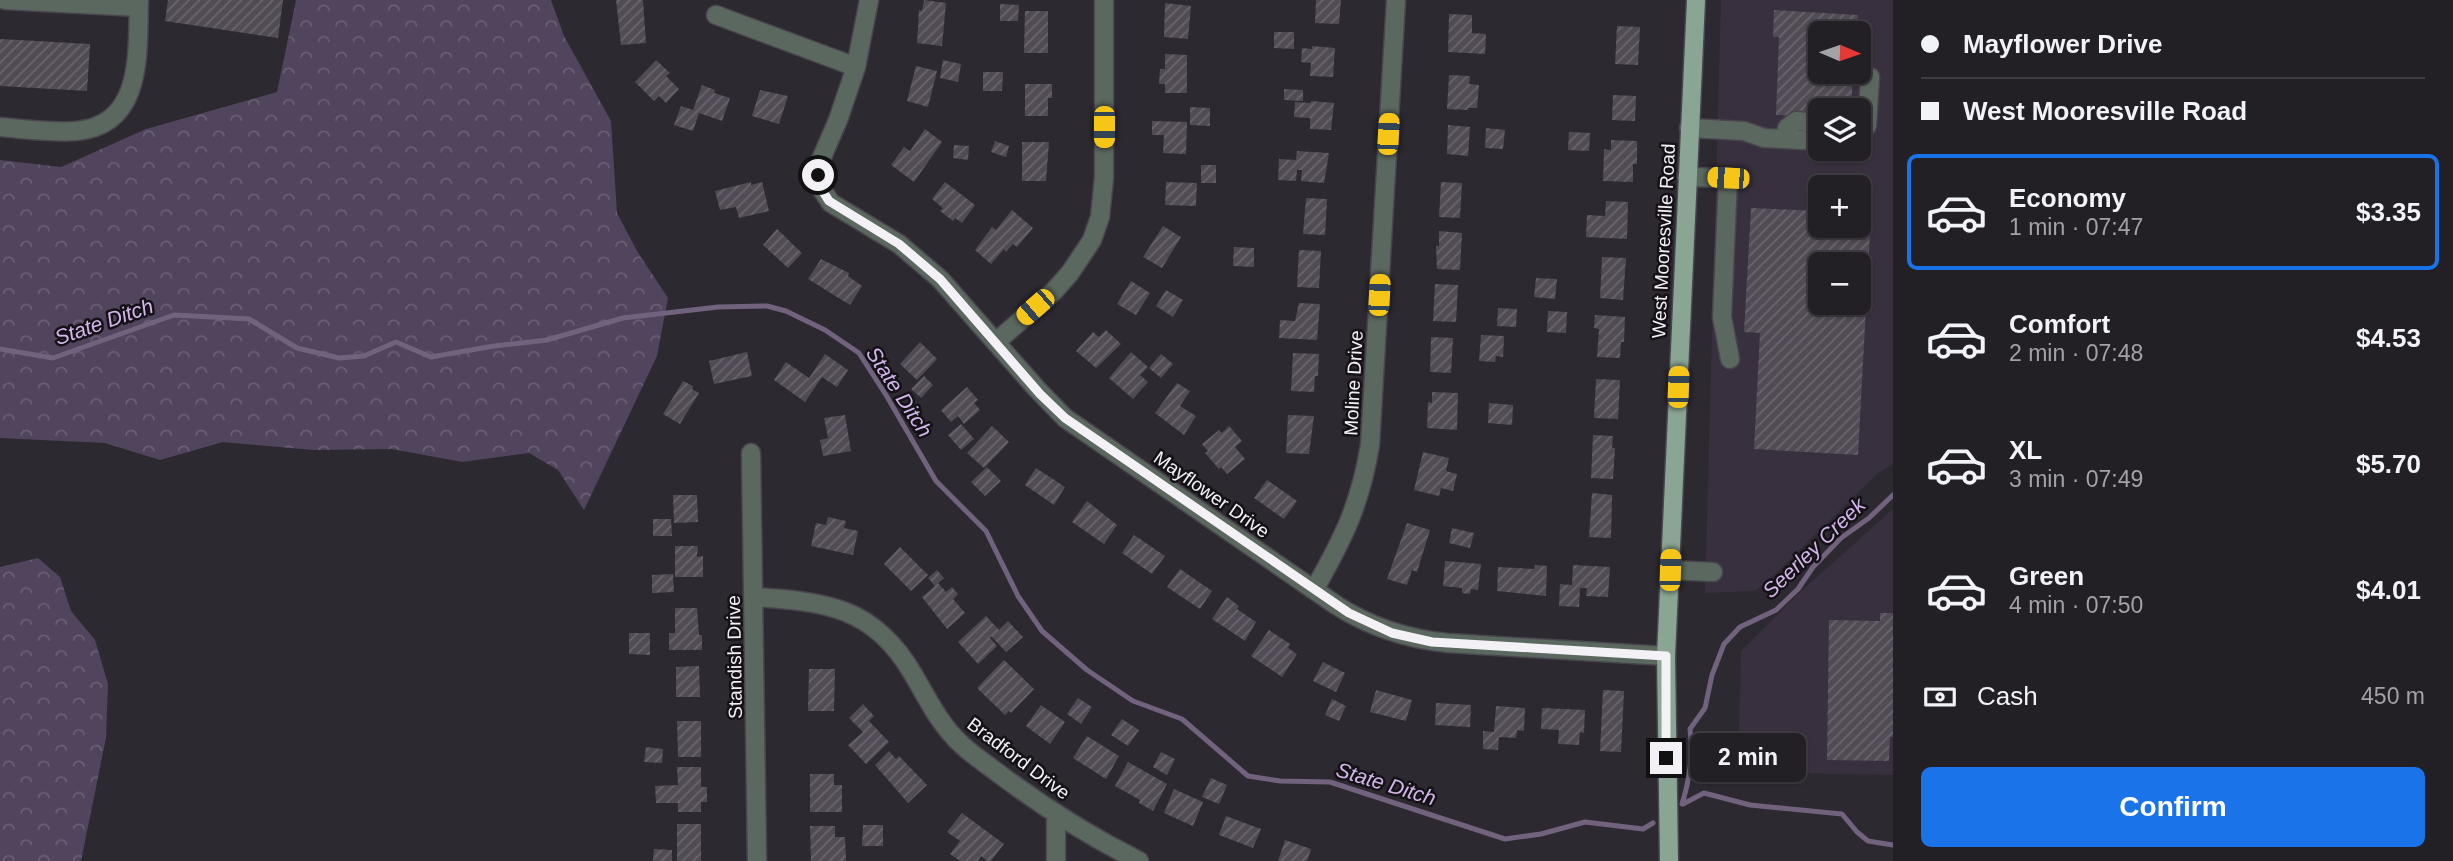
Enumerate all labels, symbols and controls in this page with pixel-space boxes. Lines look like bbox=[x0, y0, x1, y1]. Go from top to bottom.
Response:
north arrow bbox=[1808, 21, 1871, 84]
map controls bbox=[1808, 21, 1871, 315]
text: Mayflower Drive bbox=[1963, 29, 2162, 59]
text: West Mooresville Road bbox=[1963, 96, 2247, 126]
button: layers bbox=[1808, 98, 1871, 161]
car bbox=[1094, 106, 1115, 148]
car bbox=[1377, 112, 1400, 156]
street label: West Mooresville Road bbox=[1648, 143, 1679, 339]
route start bbox=[802, 159, 834, 191]
car bbox=[1707, 166, 1750, 190]
button: + bbox=[1808, 175, 1871, 238]
icon: car bbox=[1925, 181, 1988, 244]
text: Economy bbox=[2009, 183, 2126, 213]
text: $3.35 bbox=[2356, 197, 2421, 227]
text: 1 min · 07:47 bbox=[2009, 214, 2143, 240]
button: − bbox=[1808, 252, 1871, 315]
car bbox=[1368, 273, 1391, 317]
car bbox=[1013, 285, 1058, 329]
water label: State Ditch bbox=[52, 294, 156, 349]
icon: car bbox=[1925, 307, 1988, 370]
text: Comfort bbox=[2009, 309, 2110, 339]
text: $4.53 bbox=[2356, 323, 2421, 353]
street label: Moline Drive bbox=[1340, 330, 1367, 436]
text: 2 min · 07:48 bbox=[2009, 340, 2143, 366]
water label: State Ditch bbox=[862, 342, 937, 441]
car bbox=[1667, 366, 1690, 408]
icon: car bbox=[1925, 433, 1988, 496]
text: XL bbox=[2009, 435, 2042, 465]
street label: Mayflower Drive bbox=[1150, 447, 1274, 542]
text: $5.70 bbox=[2356, 449, 2421, 479]
text: 3 min · 07:49 bbox=[2009, 466, 2143, 492]
water label: Seerley Creek bbox=[1758, 492, 1871, 602]
car bbox=[1659, 549, 1682, 591]
icon: car bbox=[1925, 559, 1988, 622]
text: Green bbox=[2009, 561, 2084, 591]
text: $4.01 bbox=[2356, 575, 2421, 605]
text: 4 min · 07:50 bbox=[2009, 592, 2143, 618]
street label: Standish Drive bbox=[723, 595, 746, 719]
icon: cash bbox=[1921, 678, 1959, 716]
text: Cash bbox=[1977, 681, 2038, 711]
text: 450 m bbox=[2361, 683, 2425, 709]
street label: Bradford Drive bbox=[963, 713, 1074, 804]
callout: 2 min bbox=[1690, 734, 1806, 782]
route end bbox=[1650, 742, 1682, 774]
text: 2 min bbox=[1718, 744, 1778, 770]
water label: State Ditch bbox=[1334, 758, 1439, 810]
button: Confirm bbox=[1921, 767, 2425, 847]

